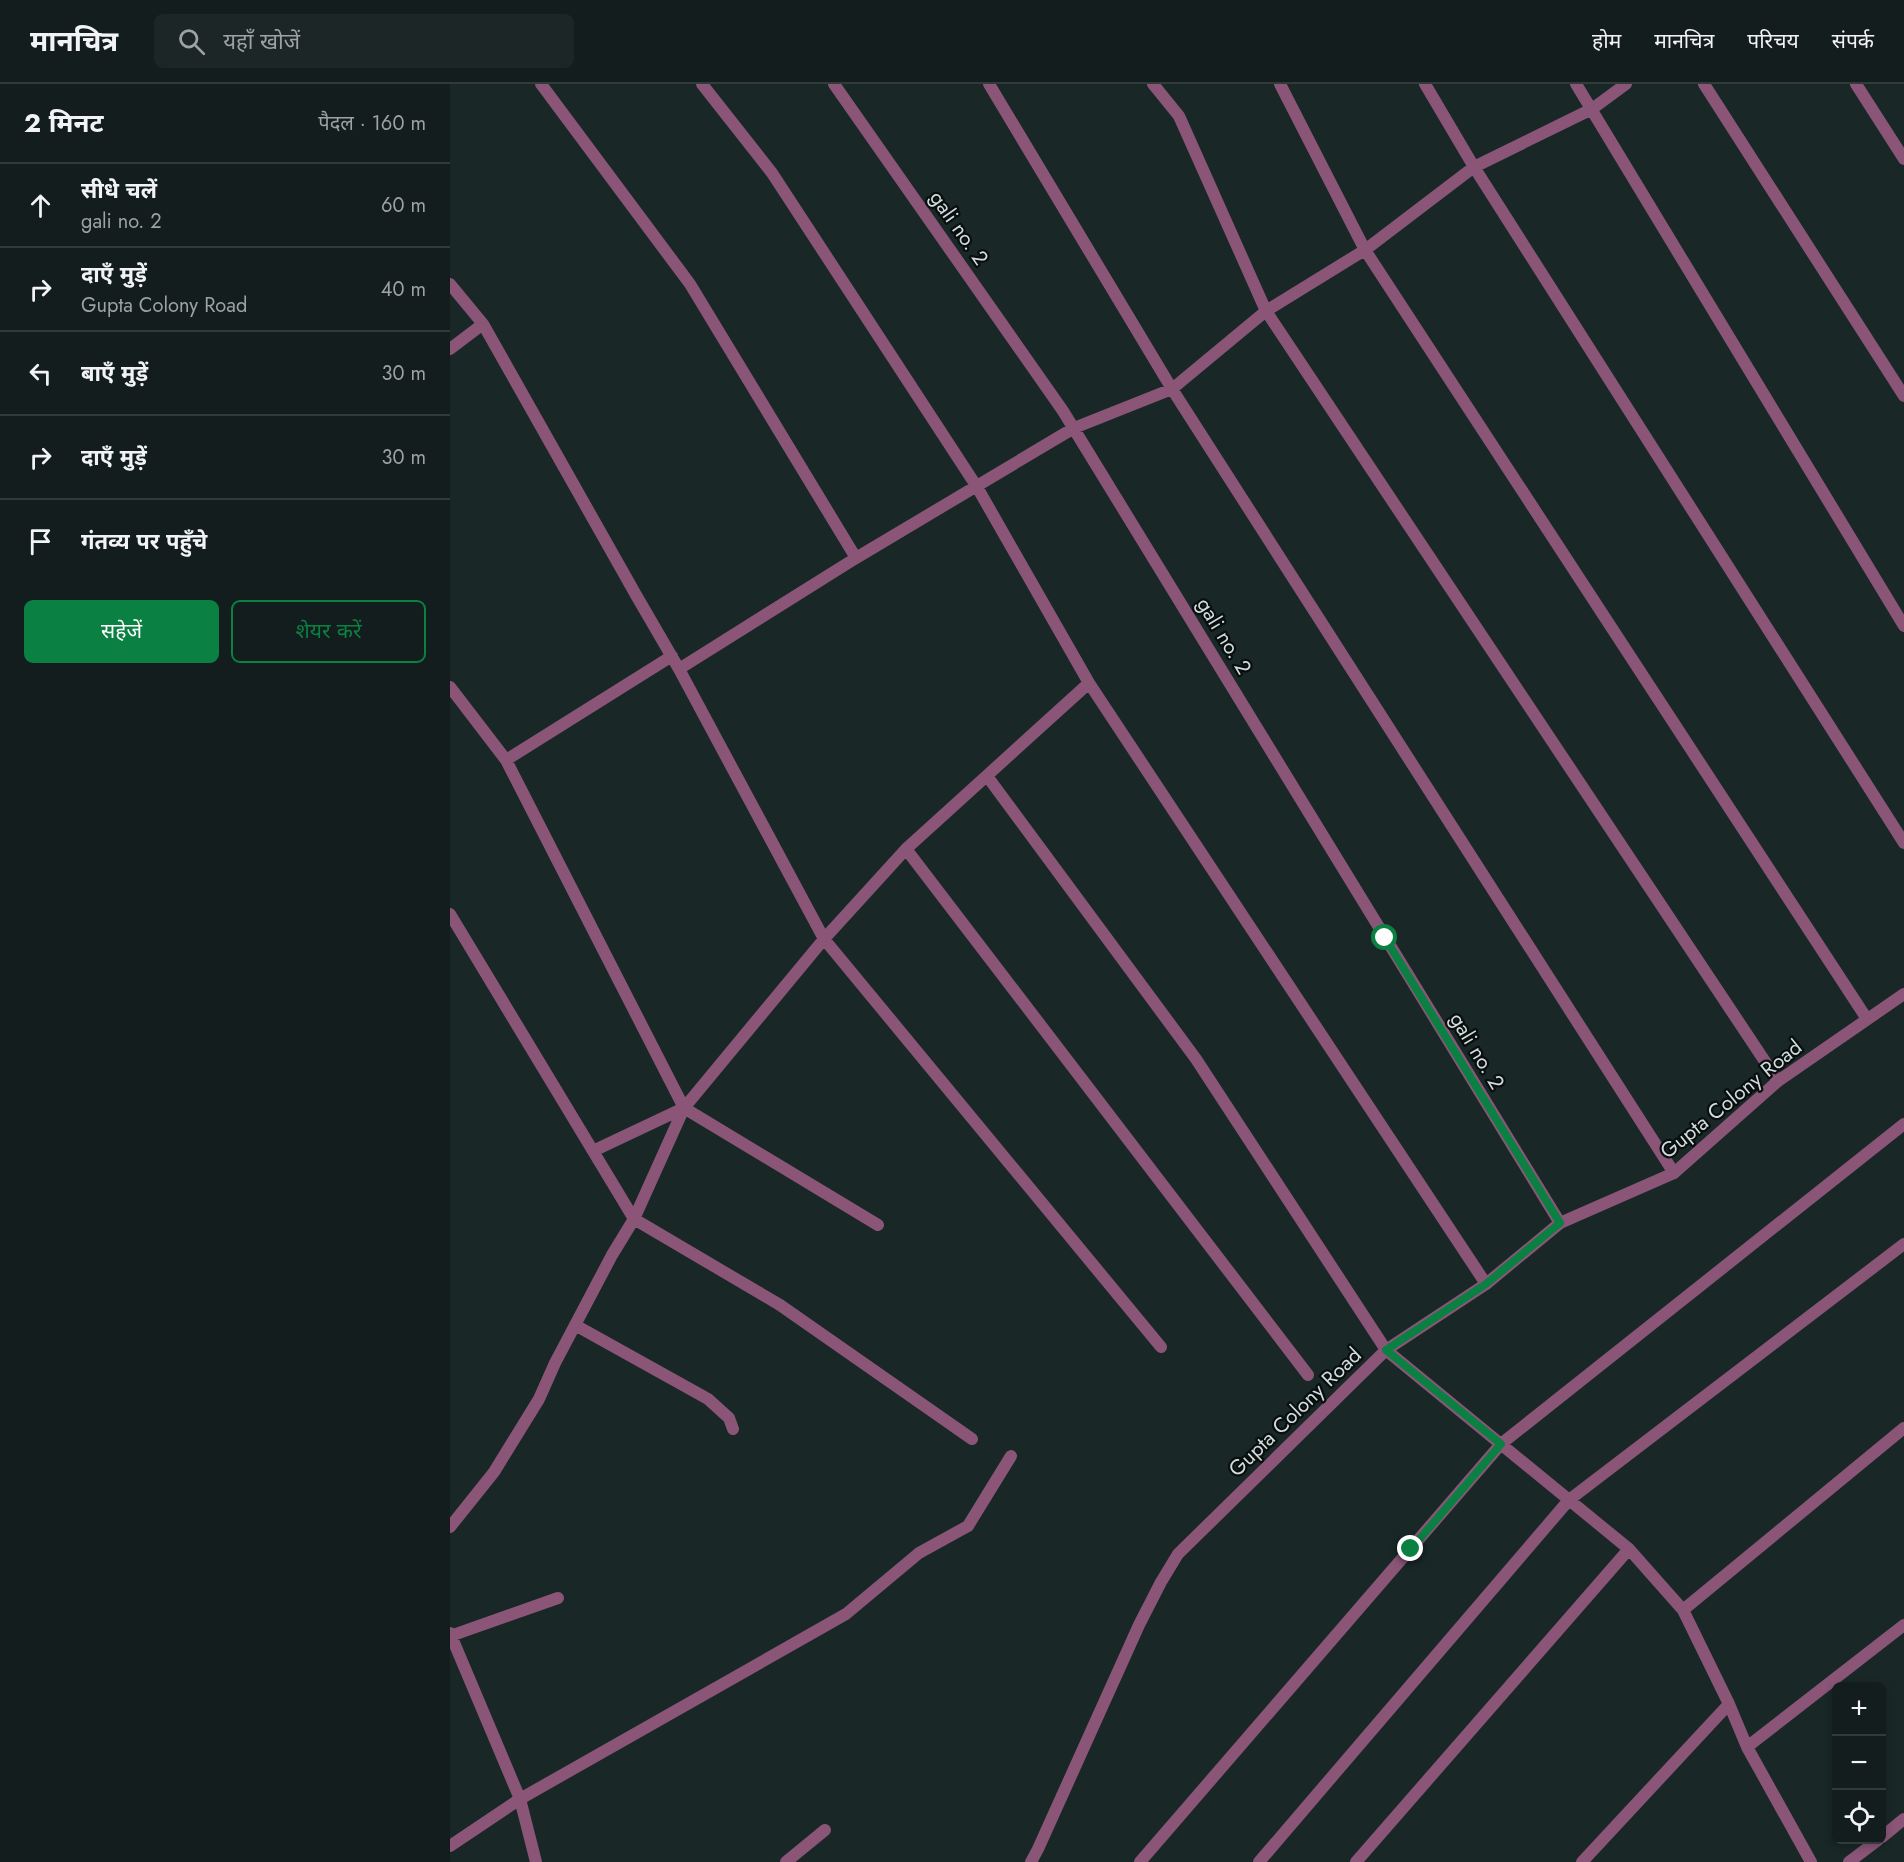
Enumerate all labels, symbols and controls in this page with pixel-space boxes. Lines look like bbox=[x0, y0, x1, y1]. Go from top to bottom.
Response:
search box bbox=[154, 14, 574, 68]
text: मानचित्र bbox=[30, 21, 118, 62]
icon: search bbox=[175, 25, 208, 58]
text: यहाँ खोजें bbox=[223, 25, 300, 57]
text: होम bbox=[1592, 26, 1621, 56]
text: मानचित्र bbox=[1654, 26, 1714, 56]
text: परिचय bbox=[1747, 26, 1799, 56]
text: संपर्क bbox=[1832, 26, 1874, 56]
text: 2 मिनट bbox=[24, 104, 103, 142]
text: पैदल · 160 m bbox=[318, 109, 426, 138]
text: सीधे चलें bbox=[81, 174, 157, 206]
street label: gali no. 2 bbox=[922, 185, 996, 271]
icon: ahead bbox=[24, 189, 57, 222]
text: 60 m bbox=[381, 191, 426, 220]
text: gali no. 2 bbox=[81, 207, 162, 236]
text: दाएँ मुड़ें bbox=[81, 258, 147, 290]
icon: right bbox=[24, 273, 57, 306]
text: 40 m bbox=[381, 275, 426, 304]
text: Gupta Colony Road bbox=[81, 291, 247, 320]
icon: left bbox=[24, 357, 57, 390]
text: बाएँ मुड़ें bbox=[81, 357, 148, 389]
text: 30 m bbox=[381, 359, 426, 388]
icon: right bbox=[24, 441, 57, 474]
text: दाएँ मुड़ें bbox=[81, 441, 147, 473]
text: 30 m bbox=[381, 443, 426, 472]
icon: arrive bbox=[24, 525, 57, 558]
text: गंतव्य पर पहुँचे bbox=[81, 525, 207, 557]
street label: gali no. 2 bbox=[1189, 592, 1259, 680]
button: सहेजें bbox=[24, 600, 219, 663]
button: शेयर करें bbox=[231, 600, 426, 663]
route start bbox=[1371, 924, 1397, 950]
street label: gali no. 2 bbox=[1442, 1007, 1512, 1095]
street label: Gupta Colony Road bbox=[1654, 1032, 1808, 1166]
street label: Gupta Colony Road bbox=[1222, 1341, 1368, 1483]
route end bbox=[1397, 1535, 1423, 1561]
map controls bbox=[1832, 1682, 1886, 1844]
button: + bbox=[1832, 1682, 1886, 1736]
button: − bbox=[1832, 1736, 1886, 1790]
button: locate bbox=[1832, 1790, 1886, 1844]

